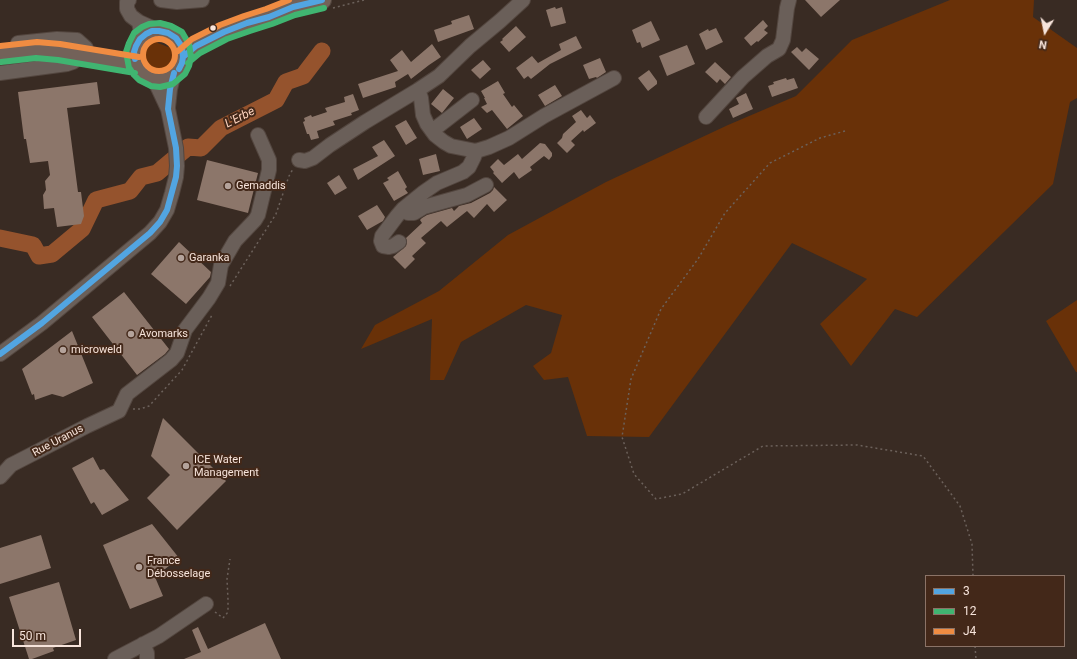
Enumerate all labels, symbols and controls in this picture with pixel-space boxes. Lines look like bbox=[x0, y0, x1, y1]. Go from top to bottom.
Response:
north arrow bbox=[1025, 12, 1065, 52]
unlabelled marker bbox=[208, 23, 218, 33]
text: N bbox=[1038, 37, 1048, 51]
water label: L'Erbe bbox=[223, 104, 257, 132]
place label: Gemaddis bbox=[236, 179, 286, 193]
marker: Gemaddis bbox=[223, 181, 233, 191]
place label: Garanka bbox=[189, 251, 230, 265]
marker: Garanka bbox=[176, 253, 186, 263]
place label: Avomarks bbox=[139, 327, 188, 341]
marker: Avomarks bbox=[126, 329, 136, 339]
place label: microweld bbox=[71, 343, 122, 357]
marker: microweld bbox=[58, 345, 68, 355]
street label: Rue Uranus bbox=[30, 422, 86, 460]
place label: ICE Water Management bbox=[194, 453, 259, 479]
marker: ICE Water Management bbox=[181, 461, 191, 471]
place label: France Débosselage bbox=[147, 554, 210, 580]
marker: France Débosselage bbox=[134, 562, 144, 572]
legend bbox=[925, 575, 1065, 647]
text: 3 bbox=[963, 584, 970, 598]
text: 12 bbox=[963, 604, 977, 618]
scale bar bbox=[14, 621, 83, 647]
text: J4 bbox=[963, 624, 976, 638]
text: 50 m bbox=[19, 629, 46, 643]

